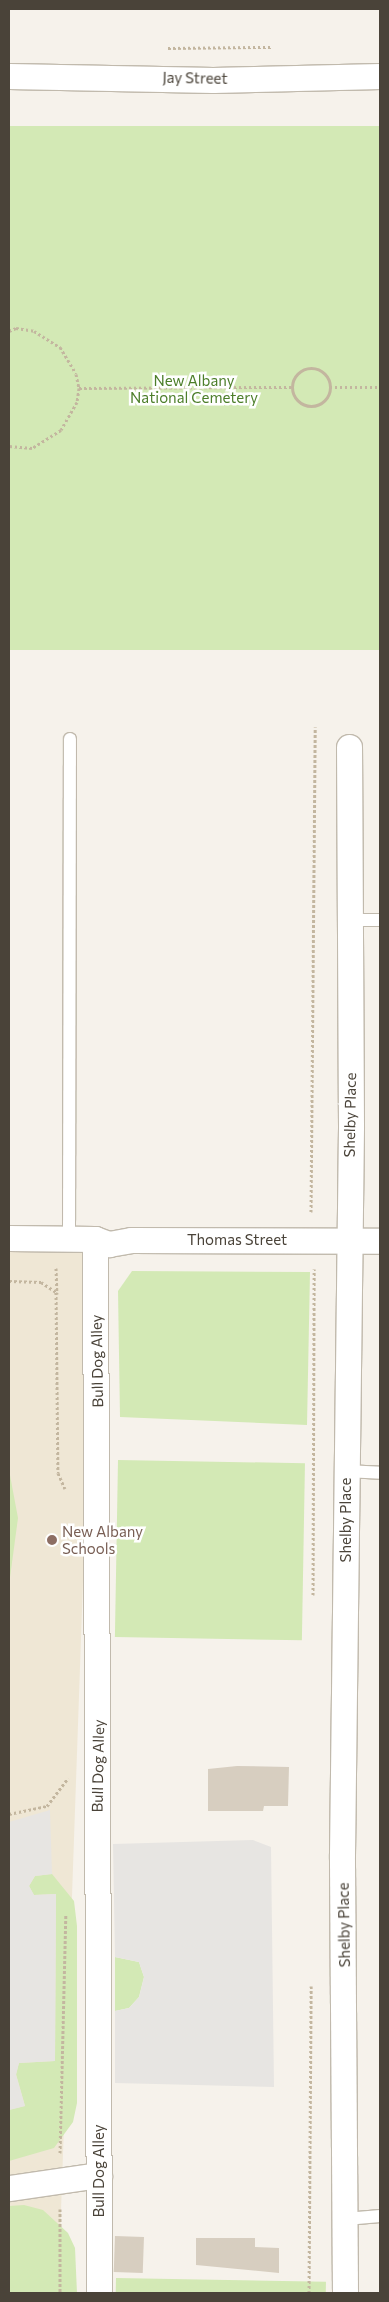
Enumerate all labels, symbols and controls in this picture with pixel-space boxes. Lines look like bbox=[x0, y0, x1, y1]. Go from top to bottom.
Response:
street label: Jay Street bbox=[162, 68, 228, 88]
park label: New Albany National Cemetery bbox=[130, 371, 258, 406]
street label: Shelby Place bbox=[340, 1072, 360, 1158]
street label: Thomas Street bbox=[187, 1231, 287, 1249]
street label: Bull Dog Alley bbox=[87, 1314, 107, 1408]
street label: Shelby Place bbox=[337, 1478, 355, 1562]
place label: New Albany Schools bbox=[62, 1522, 143, 1557]
marker: New Albany Schools bbox=[46, 1534, 58, 1546]
street label: Bull Dog Alley bbox=[88, 1719, 108, 1813]
street label: Shelby Place bbox=[334, 1882, 354, 1968]
street label: Bull Dog Alley bbox=[90, 2124, 108, 2218]

